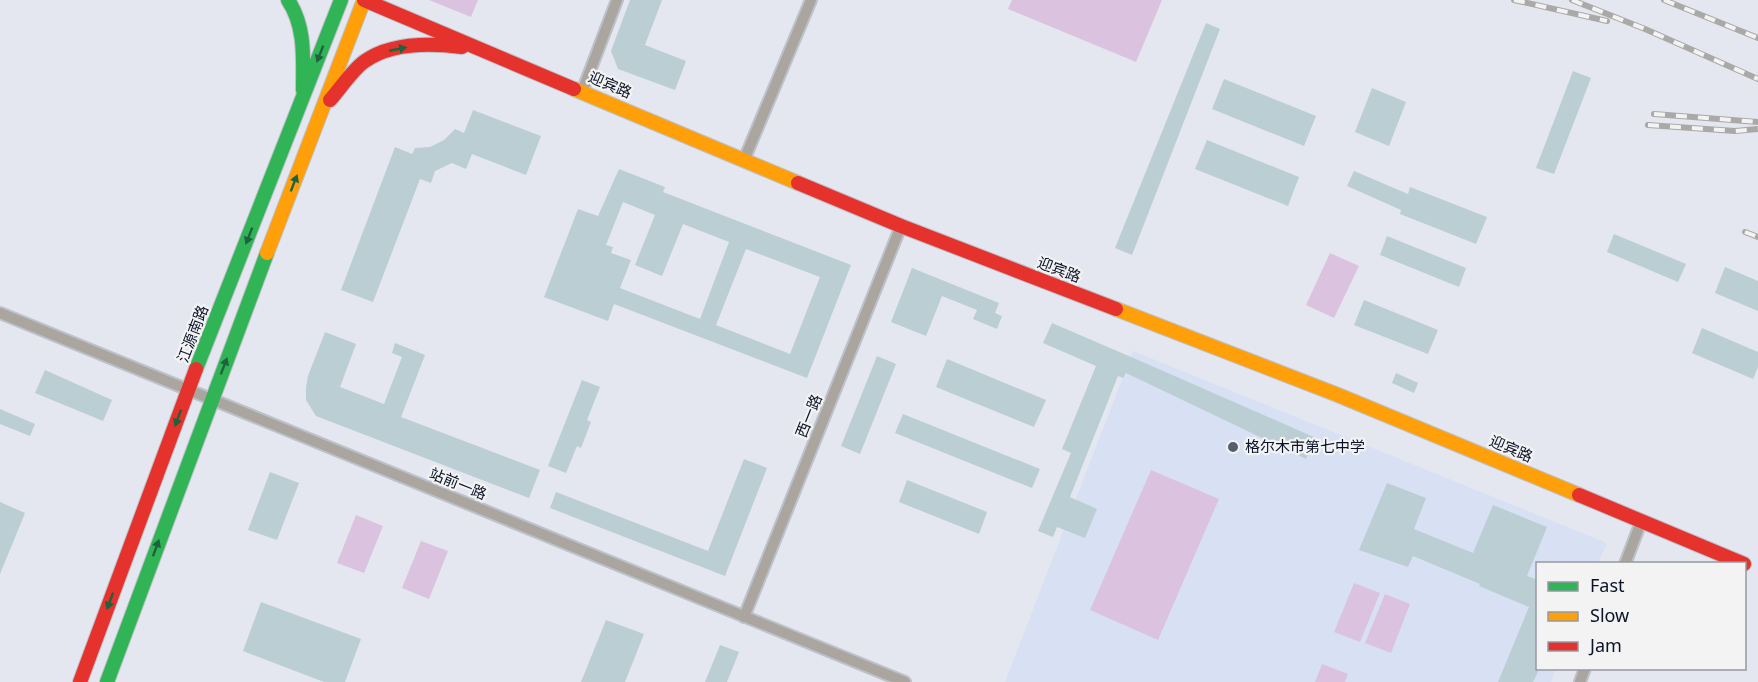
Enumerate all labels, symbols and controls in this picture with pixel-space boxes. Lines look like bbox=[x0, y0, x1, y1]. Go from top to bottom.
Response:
one-way arrow bbox=[389, 44, 408, 53]
one-way arrow bbox=[315, 46, 325, 64]
street label: 迎宾路 bbox=[586, 66, 635, 102]
one-way arrow bbox=[289, 174, 299, 192]
one-way arrow bbox=[244, 227, 253, 245]
street label: 迎宾路 bbox=[1035, 252, 1084, 286]
street label: 江源南路 bbox=[172, 302, 212, 365]
one-way arrow bbox=[219, 356, 229, 374]
street label: 西一路 bbox=[790, 391, 826, 440]
one-way arrow bbox=[173, 409, 182, 427]
street label: 迎宾路 bbox=[1487, 430, 1536, 466]
place label: 格尔木市第七中学 bbox=[1245, 436, 1365, 456]
marker: 格尔木市第七中学 bbox=[1226, 440, 1240, 454]
street label: 站前一路 bbox=[427, 463, 490, 504]
one-way arrow bbox=[152, 539, 161, 557]
legend bbox=[1536, 562, 1746, 670]
text: Fast bbox=[1590, 573, 1625, 597]
one-way arrow bbox=[105, 592, 115, 610]
text: Slow bbox=[1590, 603, 1629, 627]
text: Jam bbox=[1588, 633, 1622, 657]

